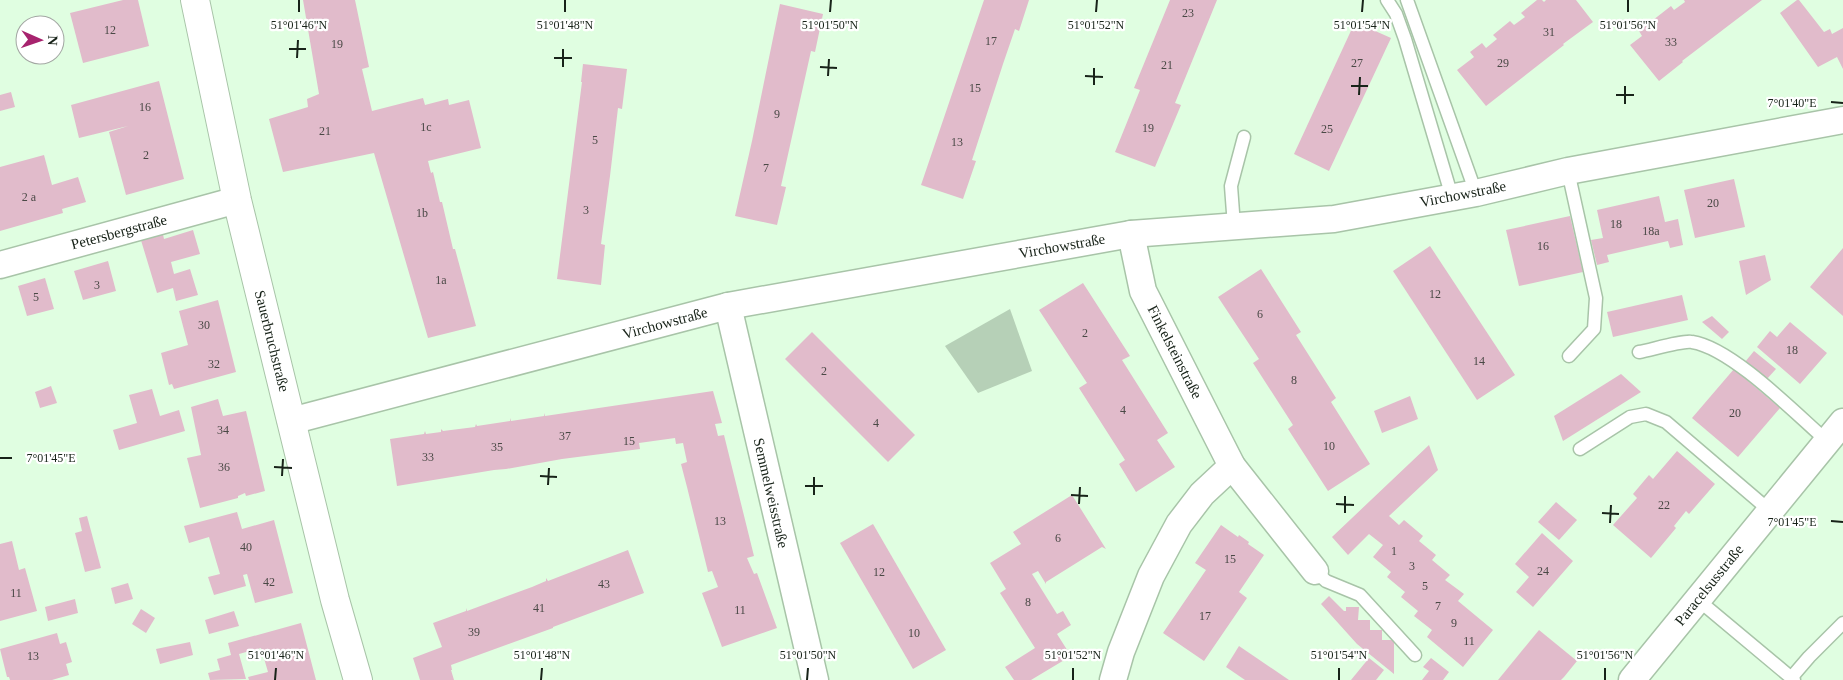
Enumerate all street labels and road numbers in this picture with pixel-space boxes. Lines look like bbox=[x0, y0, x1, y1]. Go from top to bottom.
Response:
street label: Virchowstraße bbox=[1419, 178, 1508, 210]
street label: Petersbergstraße bbox=[69, 211, 169, 253]
street label: Virchowstraße bbox=[1018, 230, 1107, 261]
street label: Sauerbruchstraße bbox=[252, 289, 292, 394]
street label: Finkelsteinstraße bbox=[1145, 303, 1206, 402]
street label: Virchowstraße bbox=[621, 304, 710, 342]
street label: Semmelweisstraße bbox=[751, 436, 792, 550]
street label: Paracelsusstraße bbox=[1672, 541, 1747, 629]

